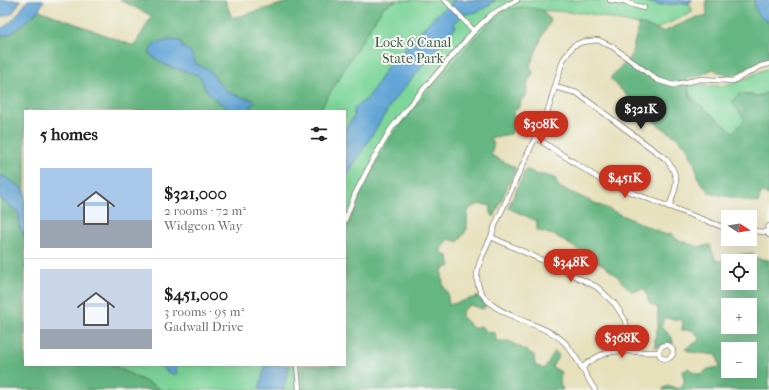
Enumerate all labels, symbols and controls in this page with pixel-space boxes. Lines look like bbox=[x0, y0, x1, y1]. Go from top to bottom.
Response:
park label: Lock 6 Canal State Park bbox=[375, 34, 452, 67]
pin: $321K bbox=[613, 96, 669, 130]
text: $321K bbox=[624, 101, 658, 116]
pin: $308K bbox=[513, 111, 569, 145]
text: $308K bbox=[523, 116, 559, 131]
icon: filters bbox=[308, 123, 330, 145]
text: 5 homes bbox=[40, 124, 98, 144]
pin: $451K bbox=[597, 165, 653, 199]
text: $451K bbox=[608, 170, 642, 185]
text: $321,000 bbox=[164, 183, 227, 203]
icon: home bbox=[72, 184, 120, 232]
text: 2 rooms · 72 m² bbox=[164, 203, 246, 218]
north arrow bbox=[721, 210, 757, 246]
map controls bbox=[721, 210, 757, 378]
text: Widgeon Way bbox=[164, 218, 242, 233]
pin: $348K bbox=[543, 249, 599, 283]
text: $348K bbox=[553, 254, 589, 269]
button: locate bbox=[721, 254, 757, 290]
text: $451,000 bbox=[164, 284, 228, 304]
icon: home bbox=[72, 285, 120, 333]
button: + bbox=[721, 298, 757, 334]
text: 3 rooms · 95 m² bbox=[164, 304, 244, 319]
text: Gadwall Drive bbox=[164, 319, 244, 334]
pin: $368K bbox=[594, 325, 650, 359]
text: $368K bbox=[604, 330, 640, 345]
button: − bbox=[721, 342, 757, 378]

